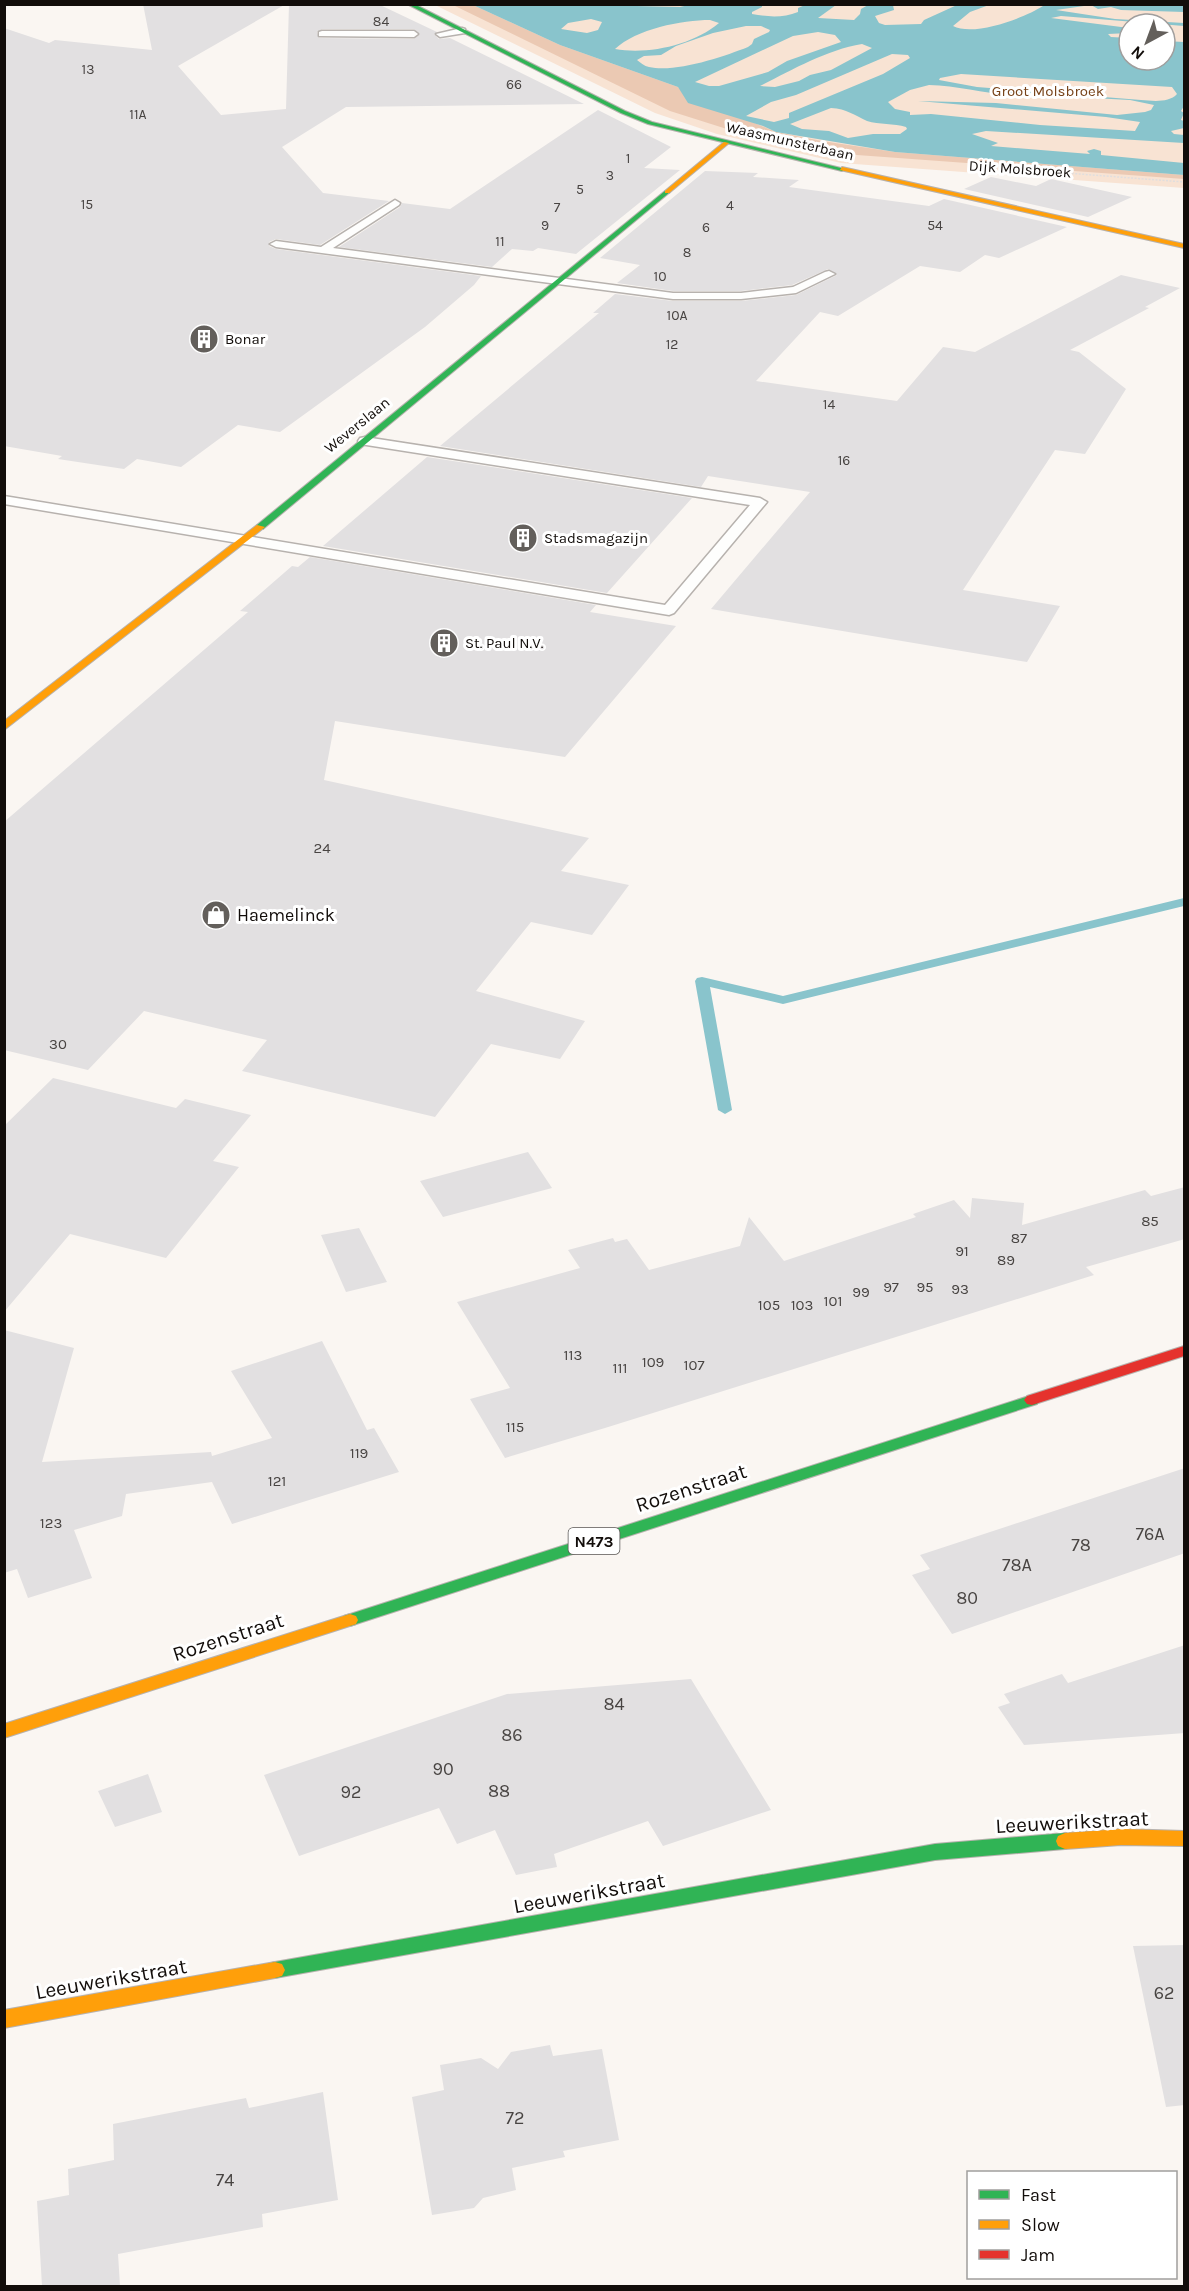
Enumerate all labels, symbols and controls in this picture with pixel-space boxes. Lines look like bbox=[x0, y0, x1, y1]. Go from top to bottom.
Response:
north arrow bbox=[1117, 12, 1177, 72]
house number: 84 bbox=[373, 13, 389, 30]
text: N bbox=[1127, 42, 1148, 64]
house number: 13 bbox=[82, 61, 94, 78]
house number: 66 bbox=[506, 76, 522, 93]
park label: Groot Molsbroek bbox=[992, 82, 1104, 100]
house number: 11A bbox=[129, 106, 147, 123]
street label: Waasmunsterbaan bbox=[724, 118, 856, 164]
house number: 1 bbox=[626, 150, 630, 167]
street label: Dijk Molsbroek bbox=[968, 156, 1072, 182]
house number: 3 bbox=[606, 167, 614, 184]
house number: 5 bbox=[576, 181, 584, 198]
house number: 15 bbox=[81, 196, 93, 213]
house number: 4 bbox=[726, 197, 734, 214]
house number: 7 bbox=[554, 199, 561, 216]
house number: 9 bbox=[541, 217, 549, 234]
house number: 54 bbox=[927, 217, 943, 234]
house number: 6 bbox=[702, 219, 710, 236]
house number: 11 bbox=[495, 233, 505, 250]
house number: 8 bbox=[683, 244, 691, 261]
house number: 10 bbox=[654, 268, 666, 285]
house number: 10A bbox=[667, 307, 687, 324]
building icon: Bonar bbox=[188, 323, 220, 355]
place label: Bonar bbox=[225, 330, 266, 348]
house number: 12 bbox=[666, 336, 678, 353]
street label: Weverslaan bbox=[321, 393, 393, 457]
house number: 14 bbox=[823, 396, 835, 413]
house number: 16 bbox=[838, 452, 850, 469]
building icon: Stadsmagazijn bbox=[507, 522, 539, 554]
place label: Stadsmagazijn bbox=[544, 529, 648, 547]
building icon: St. Paul N.V. bbox=[428, 627, 460, 659]
place label: St. Paul N.V. bbox=[465, 634, 544, 652]
house number: 24 bbox=[313, 839, 331, 857]
shop icon: Haemelinck bbox=[200, 899, 232, 931]
place label: Haemelinck bbox=[237, 904, 335, 926]
house number: 30 bbox=[49, 1035, 67, 1053]
house number: 85 bbox=[1141, 1212, 1159, 1230]
house number: 87 bbox=[1011, 1229, 1027, 1247]
house number: 91 bbox=[955, 1242, 969, 1260]
house number: 89 bbox=[997, 1251, 1015, 1269]
house number: 97 bbox=[883, 1278, 899, 1296]
house number: 95 bbox=[916, 1278, 934, 1296]
house number: 93 bbox=[951, 1280, 969, 1298]
house number: 99 bbox=[852, 1283, 870, 1301]
house number: 101 bbox=[824, 1292, 842, 1310]
house number: 105 bbox=[758, 1296, 780, 1314]
house number: 103 bbox=[791, 1296, 813, 1314]
house number: 113 bbox=[564, 1346, 582, 1364]
house number: 109 bbox=[642, 1353, 664, 1371]
house number: 107 bbox=[684, 1356, 704, 1374]
house number: 111 bbox=[613, 1359, 627, 1377]
house number: 115 bbox=[506, 1418, 524, 1436]
house number: 119 bbox=[350, 1444, 368, 1462]
street label: Rozenstraat bbox=[632, 1459, 750, 1517]
house number: 121 bbox=[268, 1472, 286, 1490]
house number: 123 bbox=[40, 1514, 62, 1532]
house number: 76A bbox=[1135, 1523, 1165, 1545]
road number: N473 bbox=[568, 1528, 620, 1554]
house number: 78 bbox=[1071, 1534, 1091, 1556]
house number: 78A bbox=[1002, 1554, 1032, 1576]
house number: 80 bbox=[956, 1587, 978, 1609]
street label: Rozenstraat bbox=[169, 1608, 287, 1666]
house number: 84 bbox=[603, 1693, 625, 1715]
house number: 86 bbox=[501, 1724, 523, 1746]
house number: 90 bbox=[432, 1758, 454, 1780]
house number: 88 bbox=[488, 1780, 510, 1802]
house number: 92 bbox=[341, 1781, 361, 1803]
street label: Leeuwerikstraat bbox=[995, 1806, 1149, 1838]
street label: Leeuwerikstraat bbox=[511, 1868, 667, 1918]
street label: Leeuwerikstraat bbox=[33, 1954, 189, 2004]
house number: 62 bbox=[1154, 1982, 1174, 2004]
house number: 72 bbox=[506, 2107, 524, 2129]
house number: 74 bbox=[216, 2169, 234, 2191]
legend bbox=[967, 2171, 1177, 2279]
text: Fast bbox=[1021, 2184, 1056, 2206]
text: Slow bbox=[1021, 2214, 1060, 2236]
text: Jam bbox=[1021, 2244, 1055, 2266]

